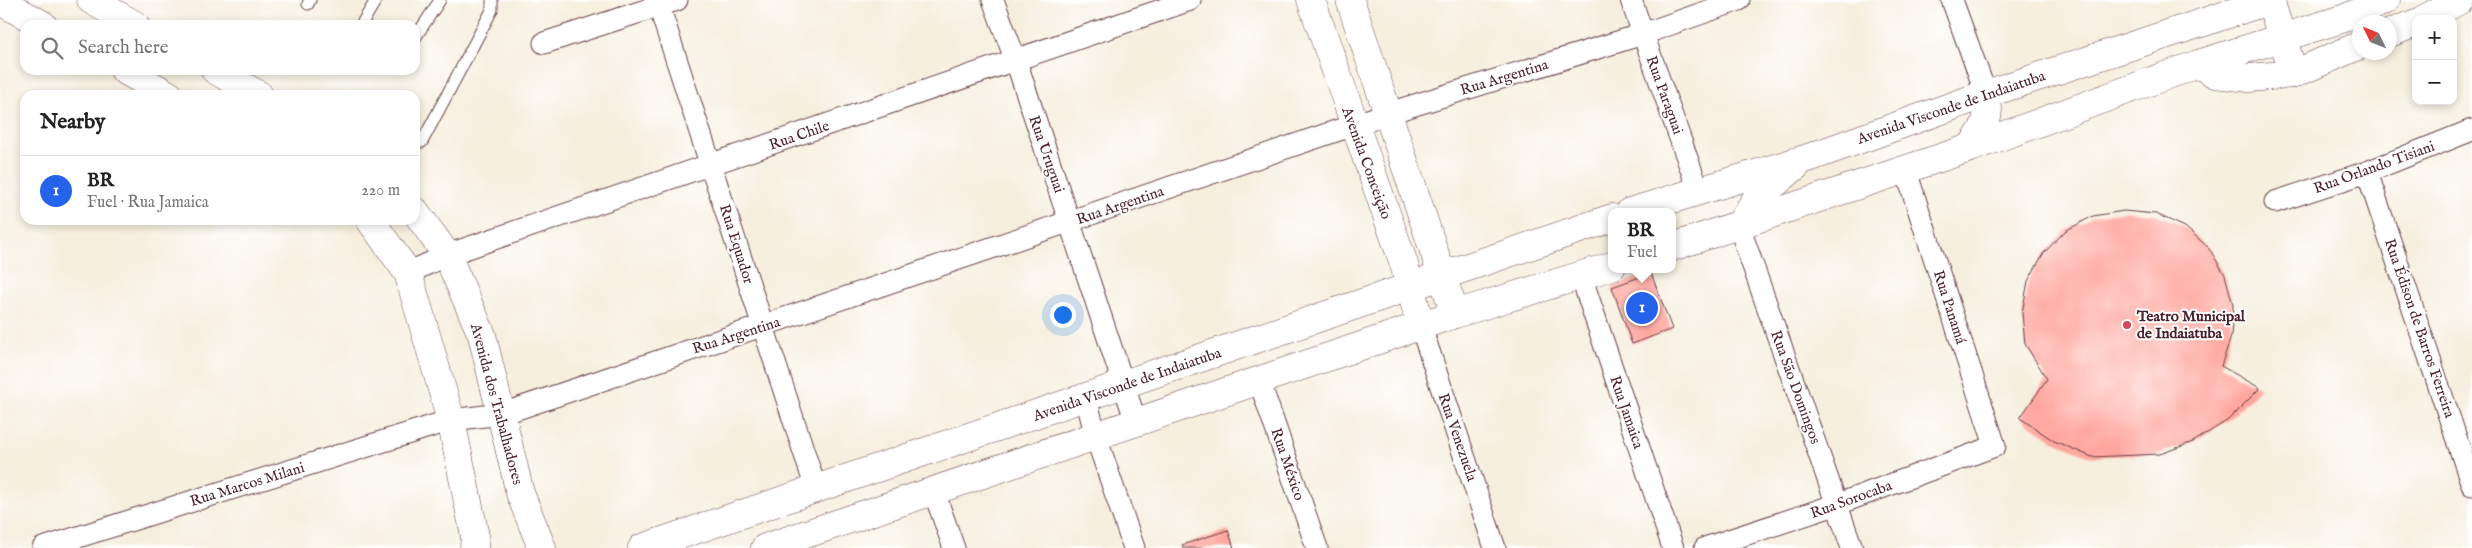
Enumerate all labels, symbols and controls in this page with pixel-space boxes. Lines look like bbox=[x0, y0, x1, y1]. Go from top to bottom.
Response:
north arrow bbox=[2352, 15, 2397, 60]
map controls bbox=[2412, 15, 2457, 105]
button: + bbox=[2412, 15, 2457, 60]
search box bbox=[20, 20, 420, 75]
icon: search bbox=[38, 34, 66, 62]
text: Search here bbox=[78, 36, 169, 60]
street label: Rua Paraguai bbox=[1642, 53, 1688, 137]
street label: Rua Argentina bbox=[1458, 55, 1551, 100]
button: − bbox=[2412, 60, 2457, 105]
street label: Avenida Visconde de Indaiatuba bbox=[1854, 66, 2048, 149]
street label: Avenida Conceição bbox=[1337, 104, 1396, 222]
text: Nearby bbox=[40, 109, 105, 136]
street label: Rua Uruguai bbox=[1024, 113, 1069, 195]
street label: Rua Chile bbox=[767, 116, 832, 155]
street label: Rua Orlando Tisiani bbox=[2311, 137, 2437, 198]
text: BR bbox=[87, 169, 114, 193]
text: 1 bbox=[53, 181, 59, 201]
text: 220 m bbox=[361, 181, 400, 201]
street label: Rua Argentina bbox=[1074, 181, 1167, 229]
text: Fuel · Rua Jamaica bbox=[87, 193, 209, 213]
street label: Rua Equador bbox=[715, 202, 758, 287]
popup bbox=[1608, 208, 1676, 273]
text: BR bbox=[1627, 219, 1654, 243]
street label: Rua Édison de Barros Ferreira bbox=[2380, 236, 2459, 421]
text: Fuel bbox=[1627, 243, 1657, 263]
street label: Rua Panamá bbox=[1929, 268, 1971, 347]
pin: 1 bbox=[1626, 289, 1658, 327]
your location bbox=[1050, 302, 1076, 328]
place label: Teatro Municipal de Indaiatuba bbox=[2136, 307, 2246, 343]
street label: Rua Argentina bbox=[690, 312, 783, 359]
marker: Teatro Municipal de Indaiatuba bbox=[2121, 319, 2133, 331]
street label: Avenida dos Trabalhadores bbox=[466, 320, 527, 487]
street label: Rua São Domingos bbox=[1766, 328, 1825, 447]
street label: Avenida Visconde de Indaiatuba bbox=[1030, 343, 1224, 426]
street label: Rua Jamaica bbox=[1605, 373, 1648, 452]
street label: Rua Venezuela bbox=[1434, 391, 1482, 484]
street label: Rua México bbox=[1266, 425, 1309, 503]
street label: Rua Marcos Milani bbox=[188, 458, 307, 511]
street label: Rua Sorocaba bbox=[1808, 476, 1895, 523]

